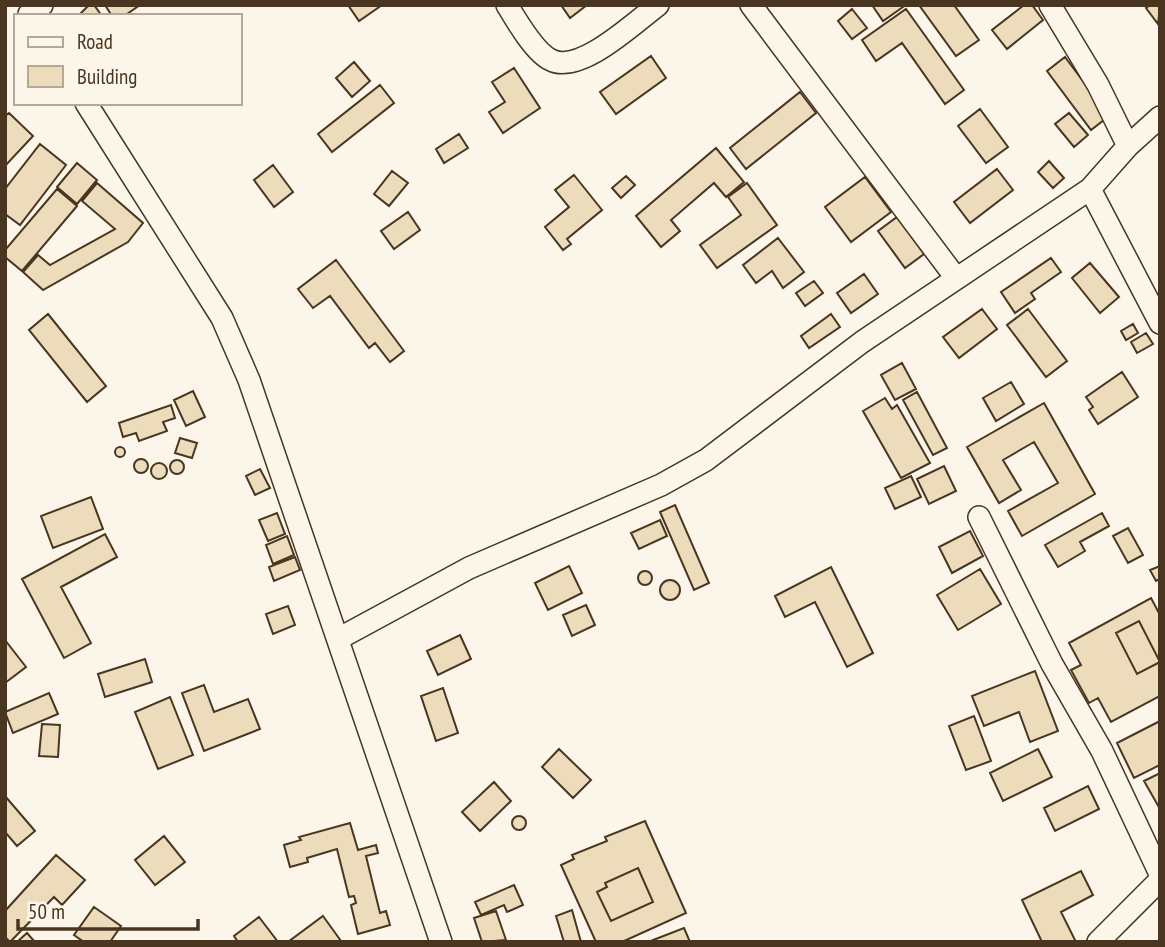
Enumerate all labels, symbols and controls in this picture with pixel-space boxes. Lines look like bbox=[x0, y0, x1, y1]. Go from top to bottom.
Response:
legend bbox=[14, 14, 242, 105]
text: Road bbox=[77, 28, 113, 55]
text: Building bbox=[77, 63, 137, 90]
scale bar bbox=[18, 888, 198, 932]
text: 50 m bbox=[28, 898, 65, 925]

